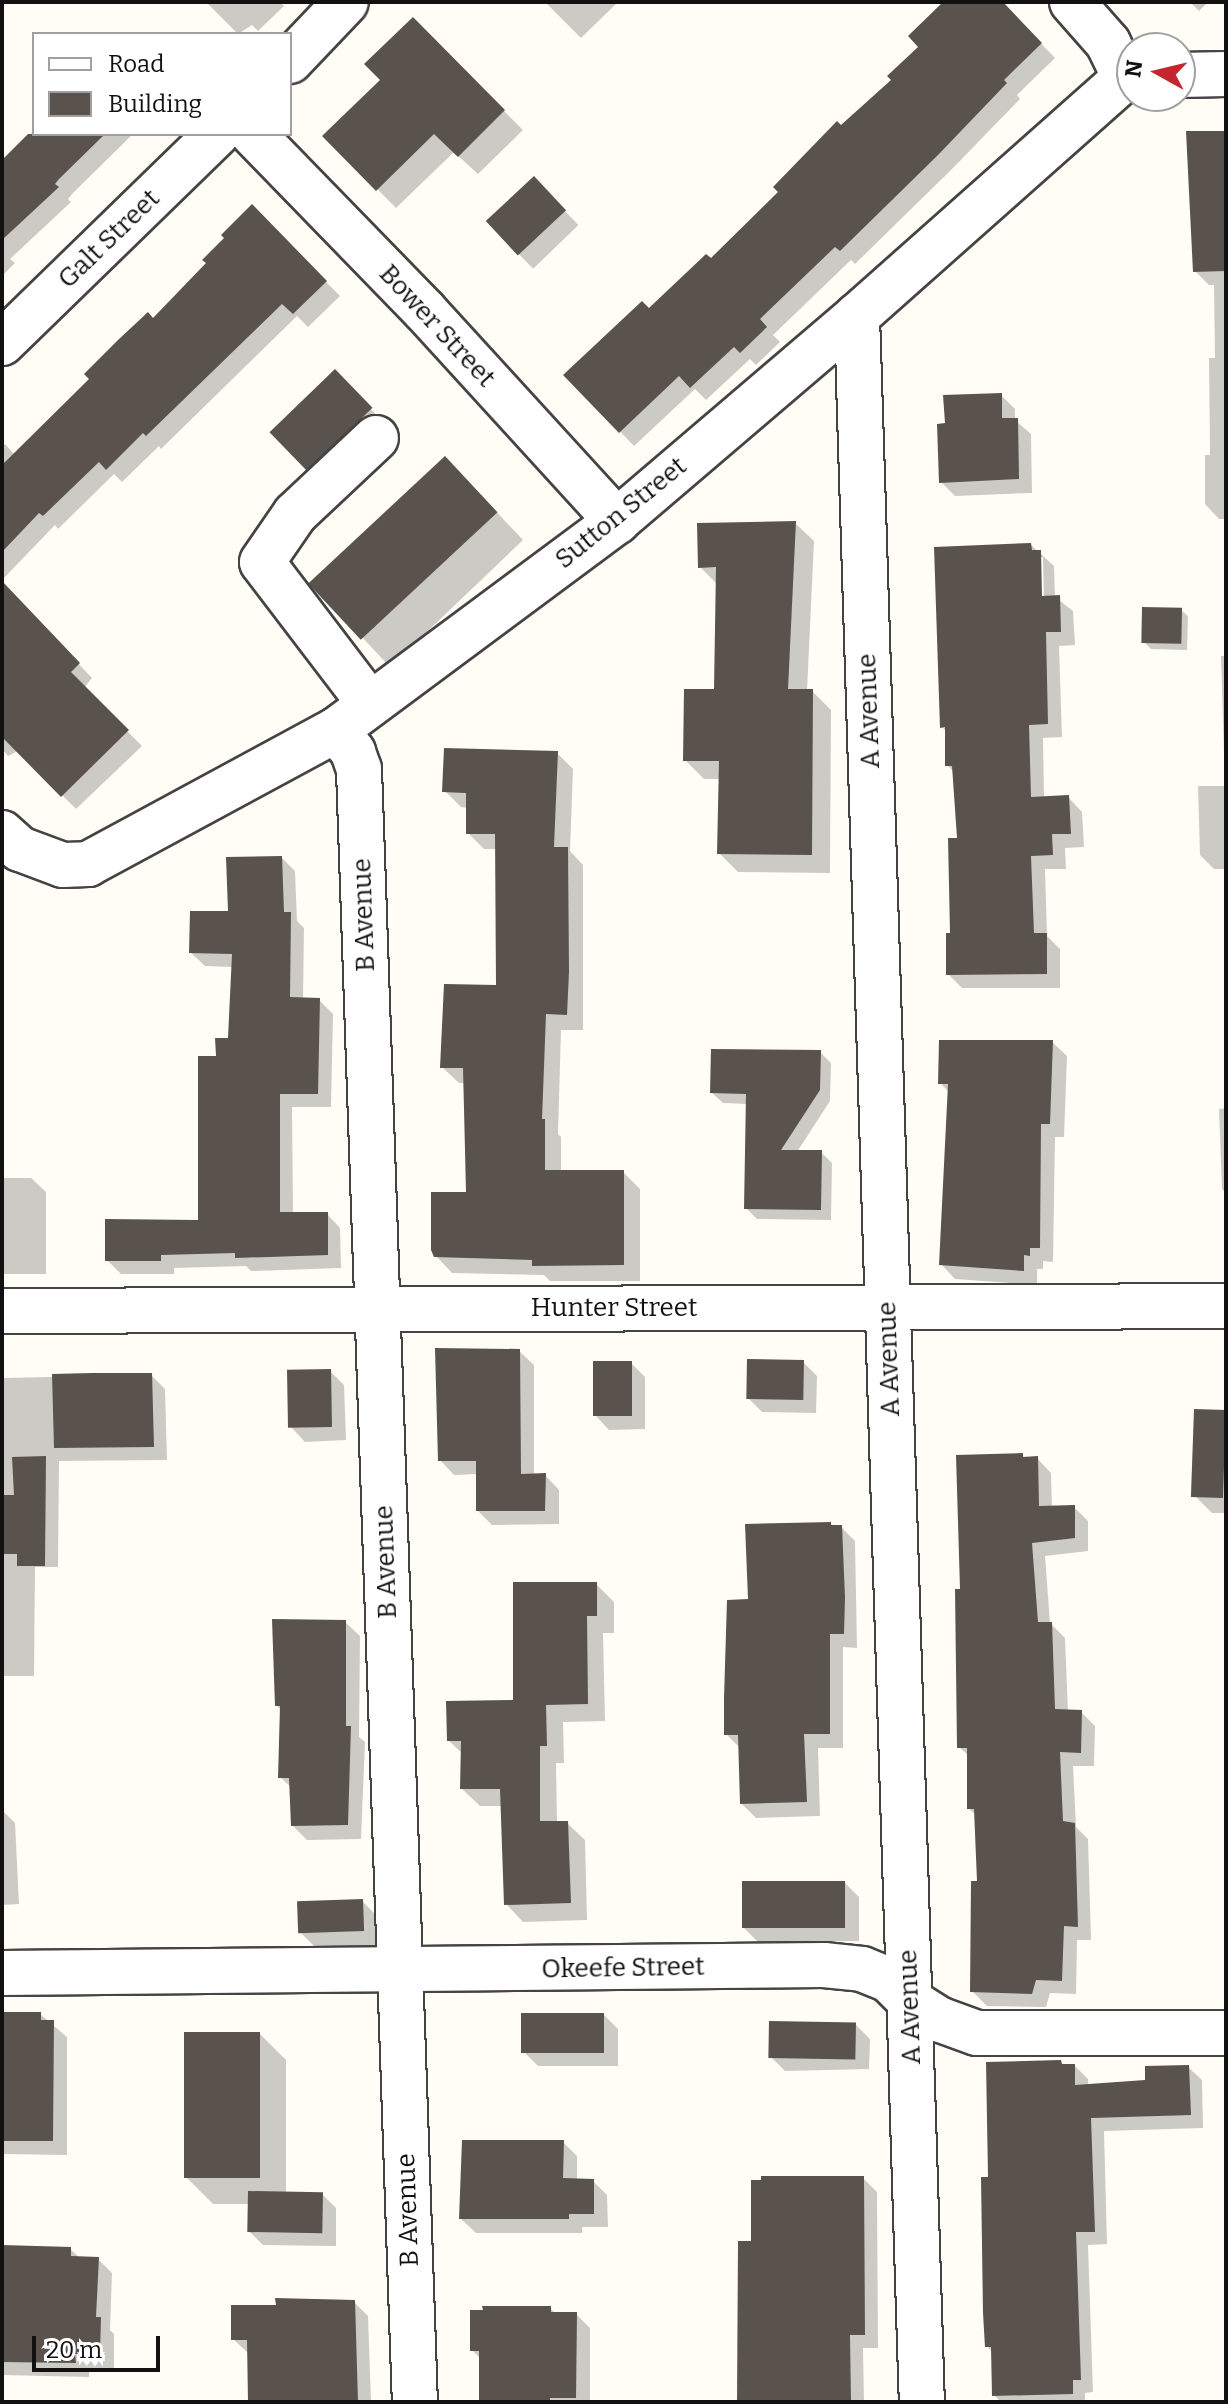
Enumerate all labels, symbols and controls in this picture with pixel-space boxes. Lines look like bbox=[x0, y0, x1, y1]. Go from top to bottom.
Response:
legend bbox=[32, 32, 292, 136]
north arrow bbox=[1116, 32, 1196, 112]
text: Road bbox=[108, 50, 164, 78]
text: N bbox=[1119, 59, 1148, 79]
text: Building bbox=[108, 90, 202, 118]
street label: Galt Street bbox=[52, 183, 166, 295]
street label: Bower Street bbox=[373, 258, 501, 394]
street label: Sutton Street bbox=[549, 451, 693, 575]
street label: A Avenue bbox=[851, 653, 887, 769]
street label: B Avenue bbox=[346, 858, 382, 972]
street label: Hunter Street bbox=[531, 1292, 697, 1324]
street label: A Avenue bbox=[871, 1301, 907, 1417]
street label: B Avenue bbox=[368, 1505, 404, 1619]
street label: A Avenue bbox=[892, 1949, 928, 2065]
street label: Okeefe Street bbox=[541, 1951, 705, 1985]
street label: B Avenue bbox=[390, 2153, 426, 2267]
scale bar bbox=[36, 2320, 164, 2370]
text: 20 m bbox=[46, 2336, 102, 2364]

